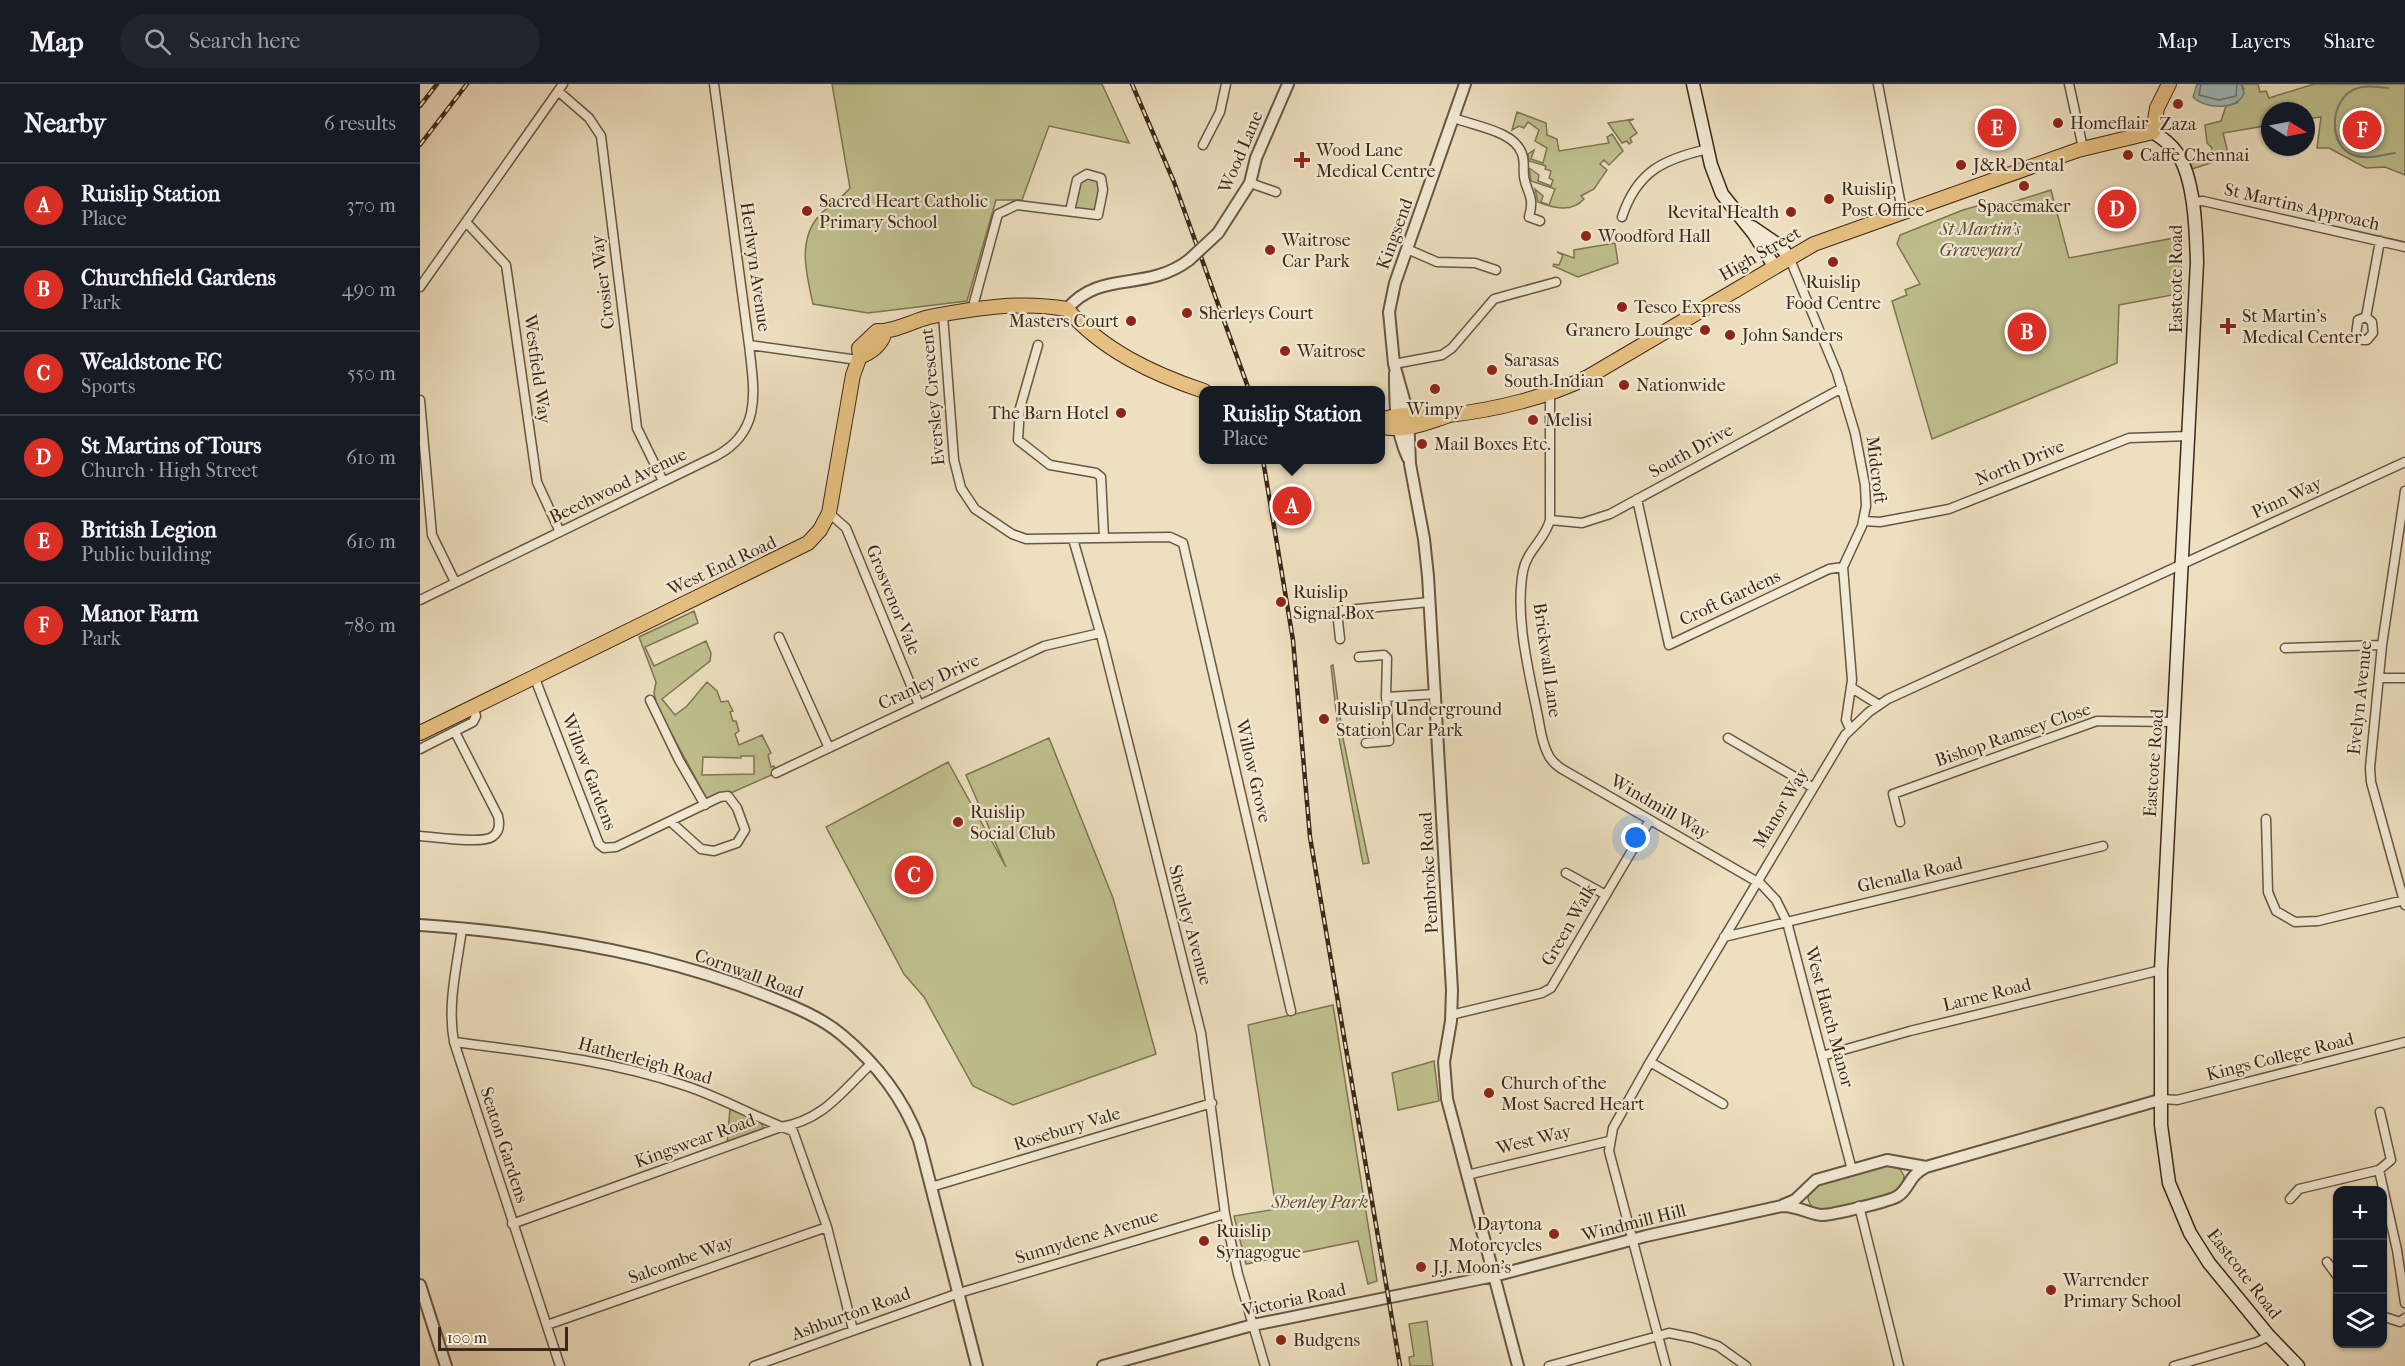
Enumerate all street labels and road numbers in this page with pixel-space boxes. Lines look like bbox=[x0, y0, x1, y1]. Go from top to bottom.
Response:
street label: Wood Lane bbox=[1214, 108, 1268, 197]
street label: St Martins Approach bbox=[2222, 179, 2382, 235]
street label: Kingsend bbox=[1372, 195, 1418, 272]
street label: Herlwyn Avenue bbox=[736, 201, 774, 333]
street label: High Street bbox=[1716, 222, 1805, 286]
street label: Eastcote Road bbox=[2166, 224, 2187, 333]
street label: Crosier Way bbox=[587, 232, 619, 330]
street label: Westfield Way bbox=[519, 312, 555, 426]
street label: Eversley Crescent bbox=[916, 327, 949, 467]
street label: South Drive bbox=[1645, 419, 1737, 483]
street label: Midcroft bbox=[1861, 435, 1891, 506]
street label: North Drive bbox=[1972, 436, 2068, 490]
street label: Beechwood Avenue bbox=[546, 444, 690, 528]
street label: Pinn Way bbox=[2249, 472, 2327, 523]
street label: West End Road bbox=[663, 532, 780, 601]
street label: Grosvenor Vale bbox=[861, 542, 925, 658]
street label: Croft Gardens bbox=[1676, 565, 1784, 631]
street label: Brickwall Lane bbox=[1529, 601, 1565, 719]
street label: Evelyn Avenue bbox=[2344, 640, 2376, 756]
street label: Cranley Drive bbox=[875, 649, 983, 715]
street label: Bishop Ramsey Close bbox=[1932, 698, 2094, 772]
street label: Eastcote Road bbox=[2140, 708, 2168, 818]
street label: Willow Gardens bbox=[557, 710, 621, 834]
street label: Willow Grove bbox=[1231, 716, 1275, 825]
street label: Manor Way bbox=[1749, 763, 1814, 852]
street label: Windmill Way bbox=[1606, 770, 1715, 845]
street label: Pembroke Road bbox=[1415, 811, 1443, 934]
street label: Glenalla Road bbox=[1855, 853, 1965, 897]
street label: Shenley Avenue bbox=[1164, 863, 1216, 988]
street label: Green Walk bbox=[1537, 880, 1601, 970]
street label: West Hatch Manor bbox=[1800, 943, 1858, 1090]
street label: Cornwall Road bbox=[692, 945, 806, 1003]
street label: Larne Road bbox=[1941, 974, 2033, 1016]
street label: Kings College Road bbox=[2204, 1028, 2356, 1085]
street label: Hatherleigh Road bbox=[576, 1033, 715, 1089]
street label: Seaton Gardens bbox=[475, 1084, 533, 1206]
street label: Rosebury Vale bbox=[1011, 1103, 1123, 1155]
street label: Kingswear Road bbox=[632, 1109, 758, 1173]
street label: West Way bbox=[1493, 1120, 1575, 1160]
street label: Windmill Hill bbox=[1579, 1200, 1688, 1246]
street label: Sunnydene Avenue bbox=[1013, 1205, 1161, 1269]
street label: Eastcote Road bbox=[2202, 1225, 2286, 1323]
street label: Salcombe Way bbox=[625, 1231, 738, 1289]
street label: Victoria Road bbox=[1239, 1279, 1348, 1321]
street label: Ashburton Road bbox=[788, 1283, 914, 1346]

